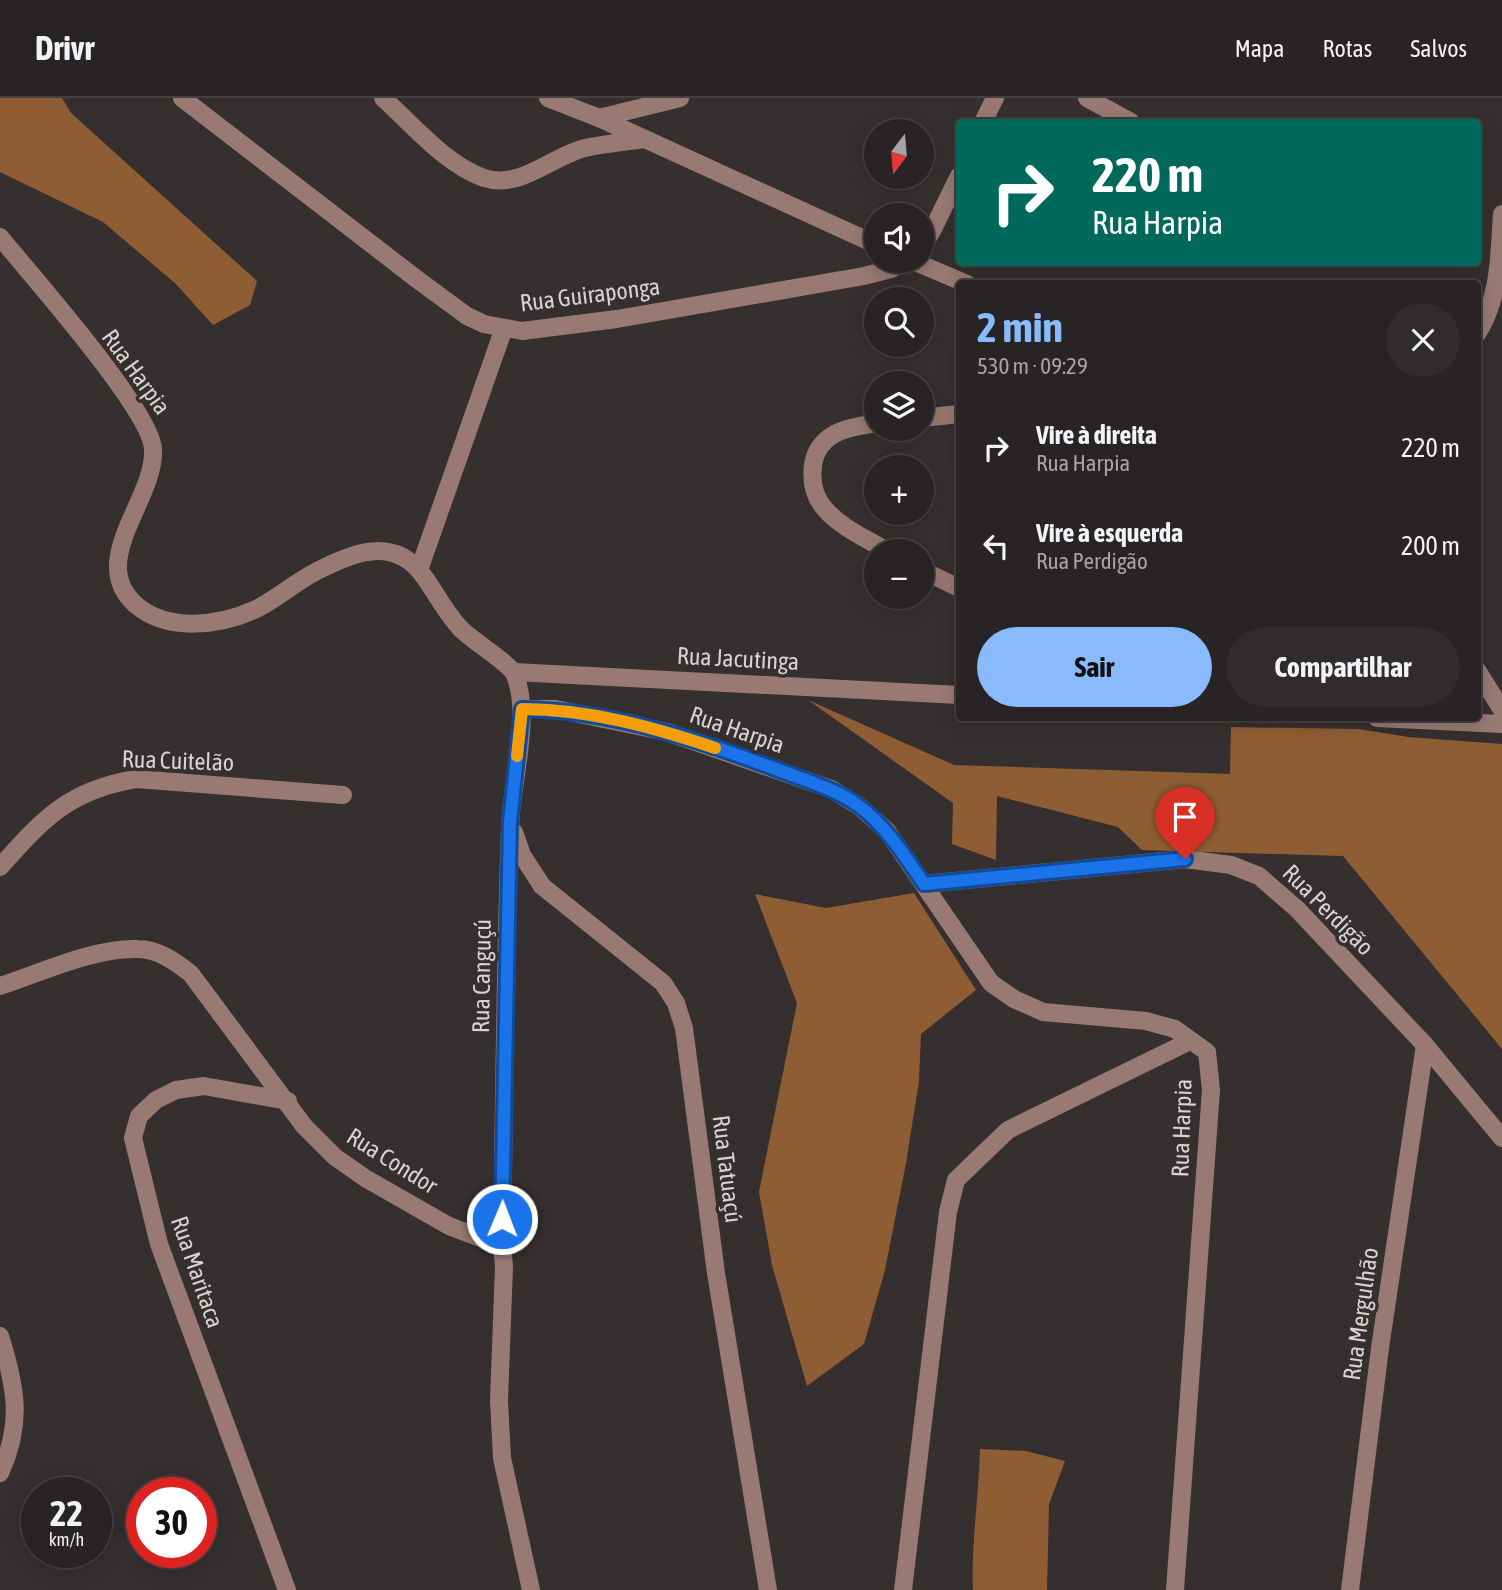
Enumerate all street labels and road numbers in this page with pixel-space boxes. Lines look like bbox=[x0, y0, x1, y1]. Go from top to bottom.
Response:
street label: Rua Guiraponga bbox=[518, 273, 662, 316]
street label: Rua Harpia bbox=[97, 324, 176, 419]
street label: Rua Jacutinga bbox=[676, 642, 800, 675]
street label: Rua Harpia bbox=[686, 701, 788, 758]
street label: Rua Cuitelão bbox=[121, 745, 235, 776]
street label: Rua Perdigão bbox=[1278, 859, 1379, 960]
street label: Rua Canguçú bbox=[467, 919, 496, 1033]
street label: Rua Harpia bbox=[1166, 1078, 1197, 1178]
street label: Rua Tatuaçú bbox=[708, 1114, 747, 1224]
street label: Rua Condor bbox=[342, 1122, 443, 1199]
street label: Rua Maritaca bbox=[166, 1213, 229, 1331]
street label: Rua Mergulhão bbox=[1338, 1246, 1383, 1382]

